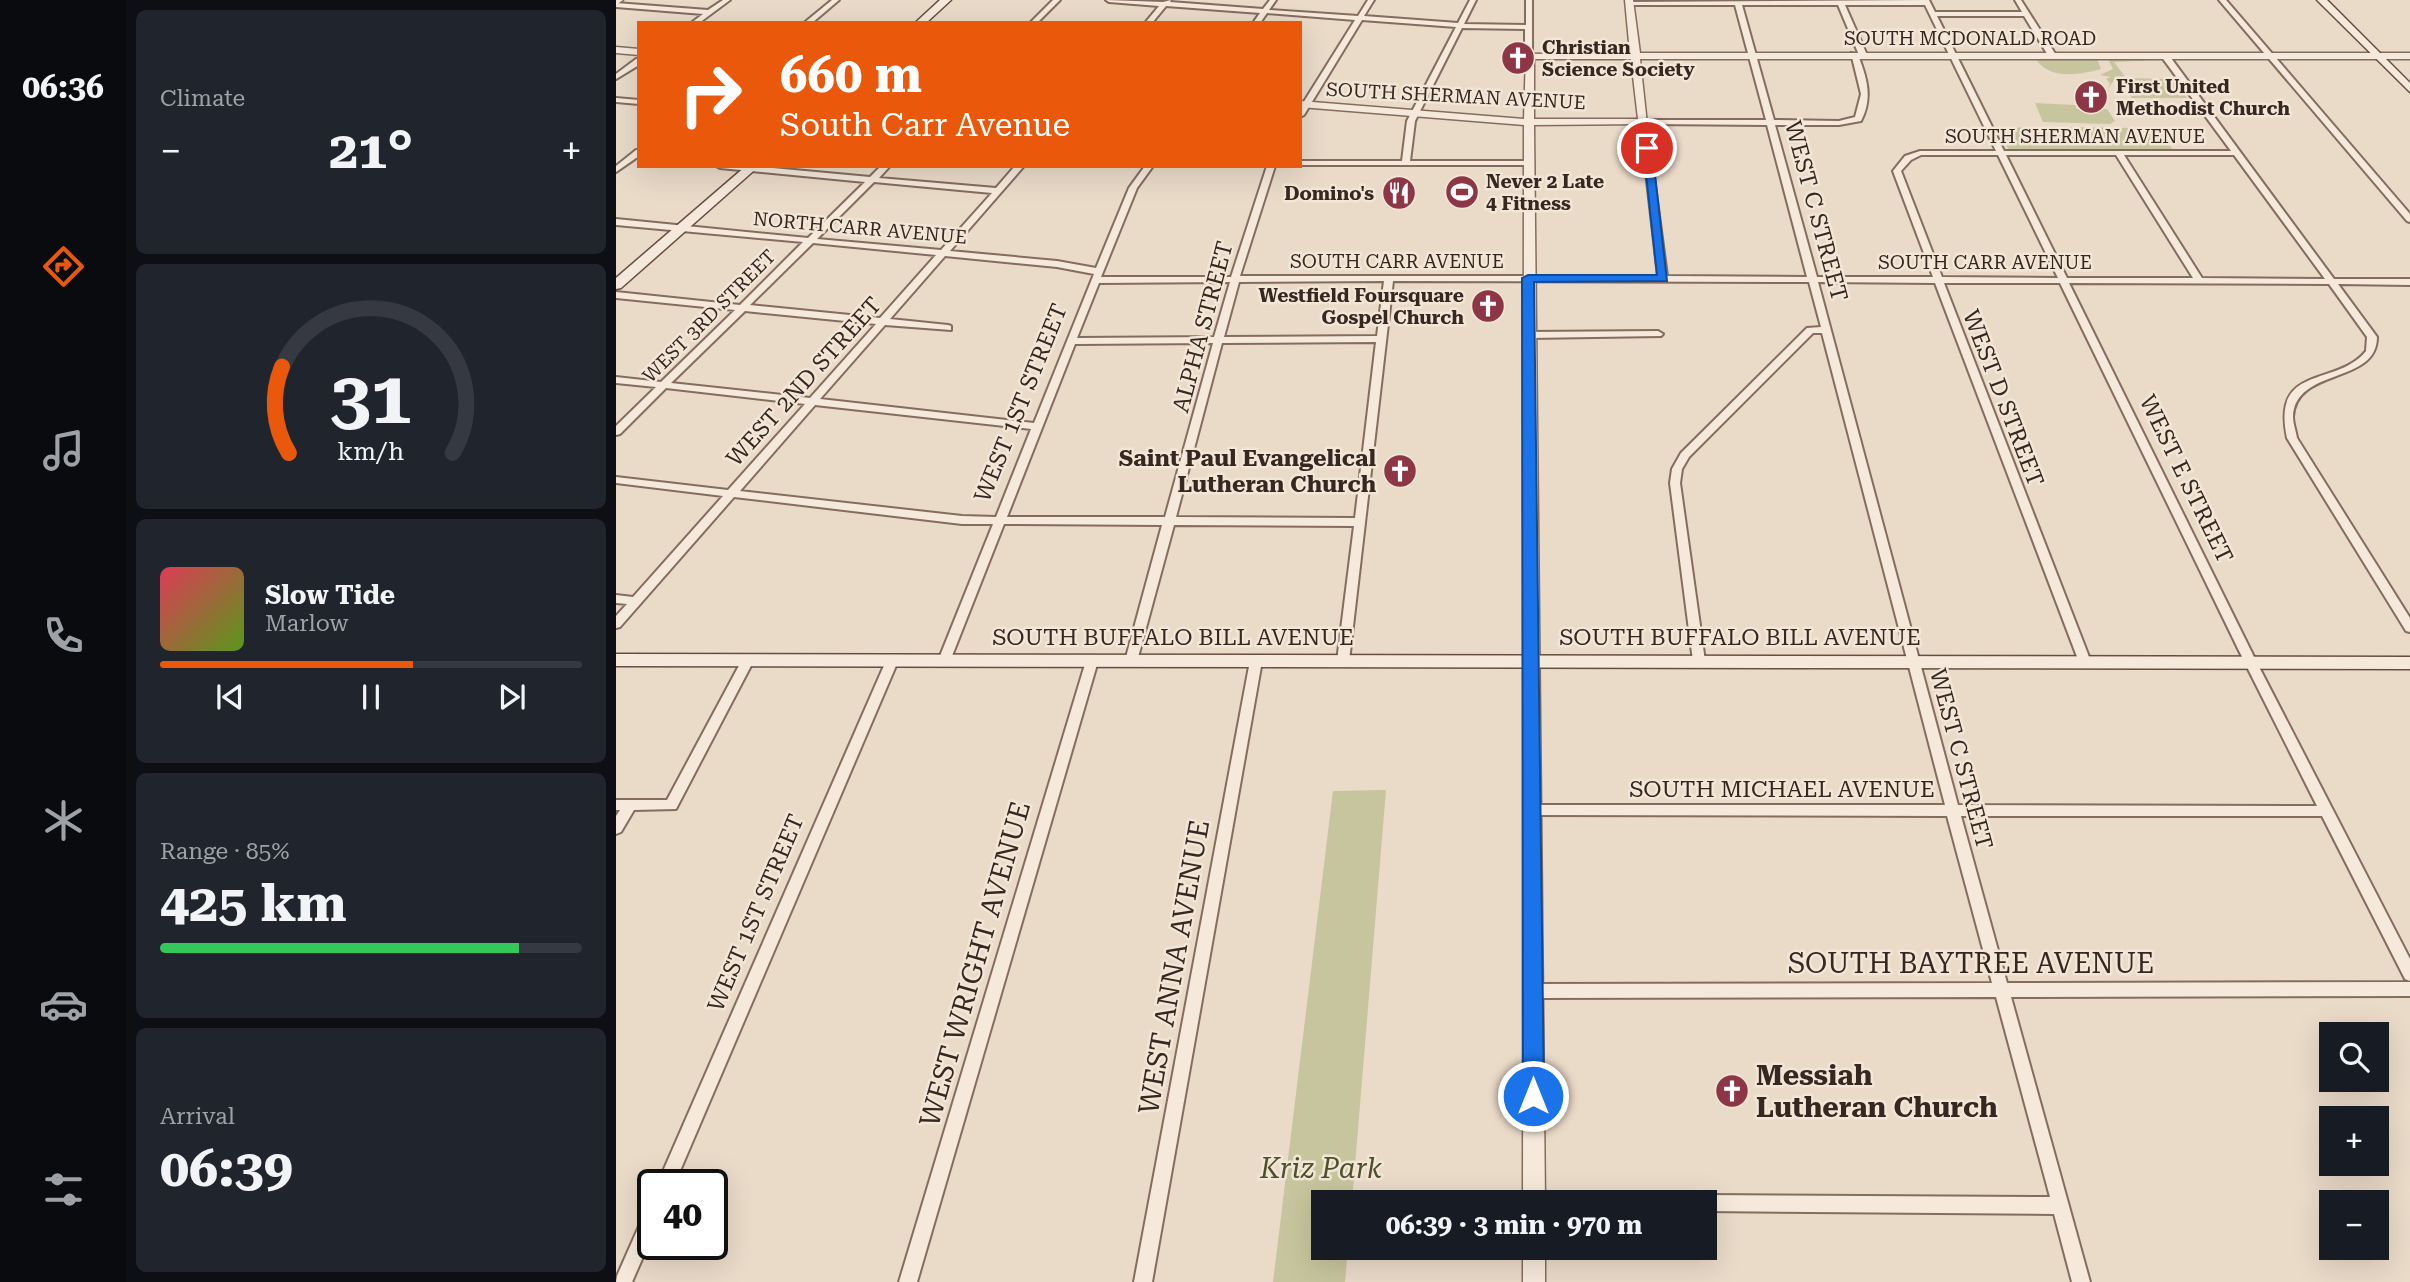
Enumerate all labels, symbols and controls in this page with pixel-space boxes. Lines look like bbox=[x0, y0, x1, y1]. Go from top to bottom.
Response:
street label: SOUTH MCDONALD ROAD bbox=[1844, 27, 2096, 50]
place label: Christian Science Society bbox=[1542, 36, 1695, 81]
church icon: Christian Science Society bbox=[1499, 39, 1537, 77]
text: 660 m bbox=[780, 47, 922, 104]
icon: right bbox=[665, 49, 756, 140]
text: 06:36 bbox=[22, 68, 104, 106]
place label: First United Methodist Church bbox=[2116, 75, 2290, 120]
street label: SOUTH SHERMAN AVENUE bbox=[1326, 78, 1586, 114]
church icon: First United Methodist Church bbox=[2072, 78, 2110, 116]
text: Climate bbox=[160, 85, 245, 112]
text: South Carr Avenue bbox=[780, 106, 1070, 144]
pin bbox=[1617, 118, 1677, 178]
street label: WEST C STREET bbox=[1779, 118, 1853, 304]
text: 21° bbox=[329, 120, 413, 181]
street label: SOUTH SHERMAN AVENUE bbox=[1945, 125, 2205, 148]
text: − bbox=[160, 129, 181, 173]
text: + bbox=[561, 129, 582, 173]
icon: arrive bbox=[1628, 129, 1666, 167]
place label: Never 2 Late 4 Fitness bbox=[1486, 170, 1604, 215]
sports icon: Never 2 Late 4 Fitness bbox=[1443, 173, 1481, 211]
restaurant icon: Domino's bbox=[1380, 174, 1418, 212]
place label: Domino's bbox=[1284, 182, 1374, 205]
street label: NORTH CARR AVENUE bbox=[752, 207, 968, 249]
street label: ALPHA STREET bbox=[1167, 239, 1239, 415]
icon: directions bbox=[39, 242, 88, 291]
street label: WEST 3RD STREET bbox=[638, 245, 780, 387]
street label: SOUTH CARR AVENUE bbox=[1290, 250, 1504, 273]
street label: SOUTH CARR AVENUE bbox=[1878, 251, 2092, 274]
place label: Westfield Foursquare Gospel Church bbox=[1259, 284, 1464, 329]
church icon: Westfield Foursquare Gospel Church bbox=[1469, 287, 1507, 325]
street label: WEST 2ND STREET bbox=[721, 292, 887, 472]
street label: WEST 1ST STREET bbox=[969, 300, 1073, 506]
street label: WEST D STREET bbox=[1957, 306, 2049, 490]
text: 31 bbox=[330, 356, 412, 441]
street label: WEST E STREET bbox=[2134, 390, 2238, 568]
icon: music bbox=[39, 426, 88, 475]
text: km/h bbox=[338, 436, 404, 465]
place label: Saint Paul Evangelical Lutheran Church bbox=[1119, 445, 1377, 498]
church icon: Saint Paul Evangelical Lutheran Church bbox=[1381, 452, 1419, 490]
text: Slow Tide bbox=[265, 580, 395, 610]
text: Marlow bbox=[265, 610, 348, 637]
icon: phone bbox=[39, 611, 88, 660]
street label: SOUTH BUFFALO BILL AVENUE bbox=[992, 624, 1354, 651]
street label: SOUTH BUFFALO BILL AVENUE bbox=[1559, 624, 1921, 651]
street label: WEST C STREET bbox=[1924, 666, 1998, 852]
icon: previous bbox=[211, 678, 249, 716]
icon: pause bbox=[352, 678, 390, 716]
icon: next bbox=[493, 678, 531, 716]
street label: SOUTH MICHAEL AVENUE bbox=[1629, 776, 1935, 803]
icon: climate bbox=[39, 796, 88, 845]
street label: WEST WRIGHT AVENUE bbox=[913, 798, 1037, 1130]
street label: WEST 1ST STREET bbox=[702, 810, 810, 1016]
street label: WEST ANNA AVENUE bbox=[1132, 817, 1216, 1117]
text: Range · 85% bbox=[160, 838, 289, 865]
text: 425 km bbox=[160, 873, 347, 934]
street label: SOUTH BAYTREE AVENUE bbox=[1788, 947, 2154, 980]
icon: car bbox=[39, 980, 88, 1029]
map controls bbox=[2319, 1022, 2389, 1260]
button: search bbox=[2319, 1022, 2389, 1092]
position arrow bbox=[1496, 1059, 1570, 1133]
place label: Messiah Lutheran Church bbox=[1756, 1059, 1998, 1124]
church icon: Messiah Lutheran Church bbox=[1713, 1072, 1751, 1110]
text: Arrival bbox=[160, 1103, 235, 1130]
button: + bbox=[2319, 1106, 2389, 1176]
text: 06:39 bbox=[160, 1138, 293, 1199]
park label: Kriz Park bbox=[1259, 1152, 1383, 1185]
icon: filters bbox=[39, 1165, 88, 1214]
speed limit sign: 40 bbox=[637, 1169, 728, 1260]
button: − bbox=[2319, 1190, 2389, 1260]
text: 06:39 · 3 min · 970 m bbox=[1386, 1210, 1642, 1240]

